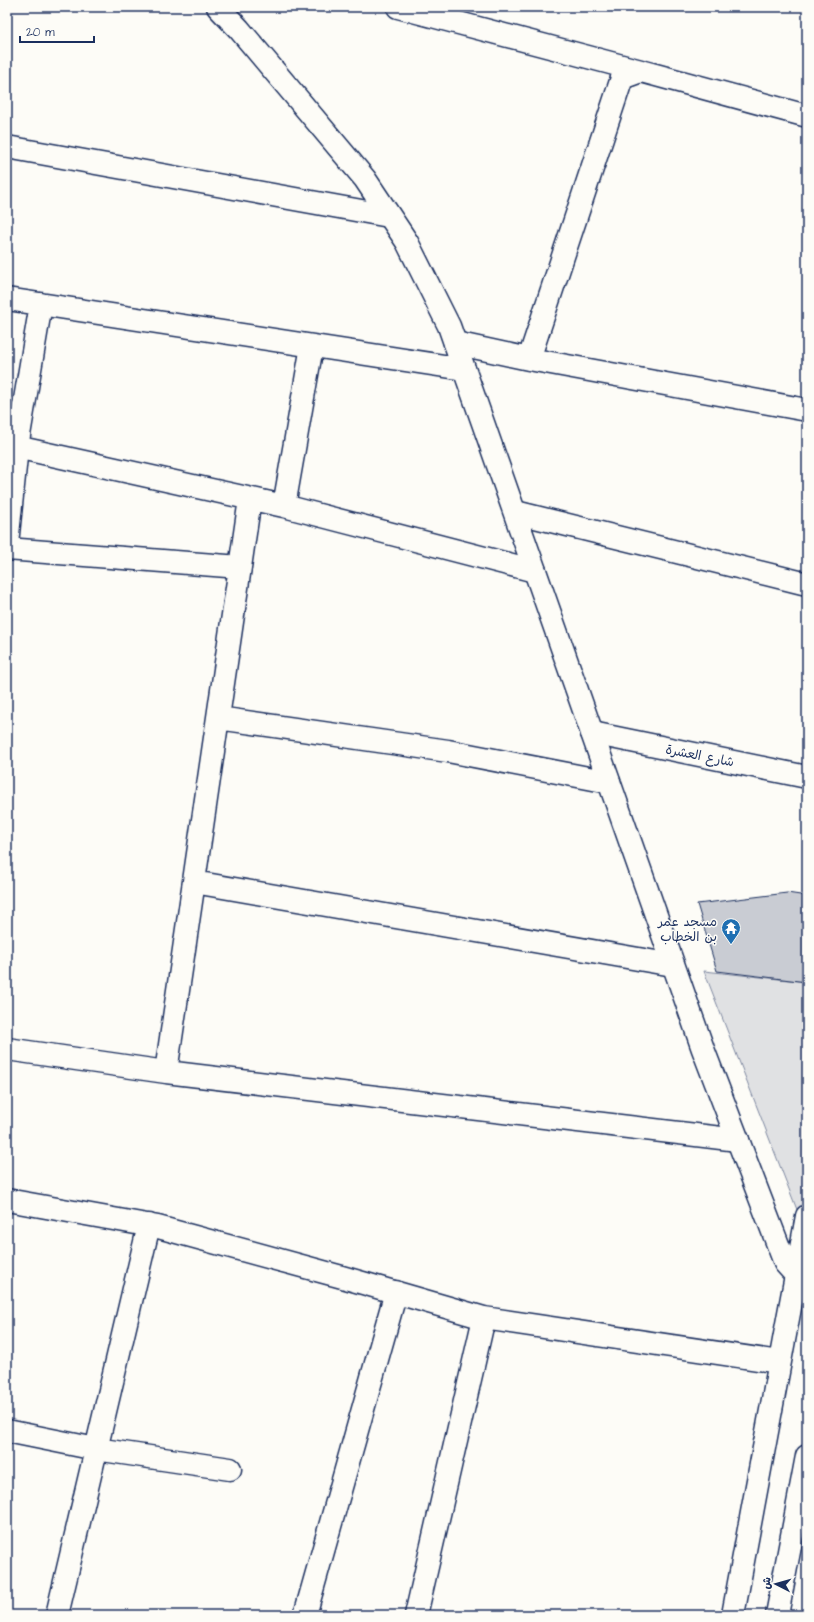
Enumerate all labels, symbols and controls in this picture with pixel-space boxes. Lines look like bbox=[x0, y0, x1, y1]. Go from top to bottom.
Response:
scale bar bbox=[20, 18, 94, 44]
text: 20 m bbox=[26, 24, 55, 41]
street label: شارع العشرة bbox=[664, 741, 736, 771]
place label: مسجد عمر بن الخطاب bbox=[657, 913, 717, 946]
temple icon: مسجد عمر بن الخطاب bbox=[720, 917, 742, 945]
north arrow bbox=[756, 1564, 796, 1604]
text: ش bbox=[758, 1576, 775, 1590]

